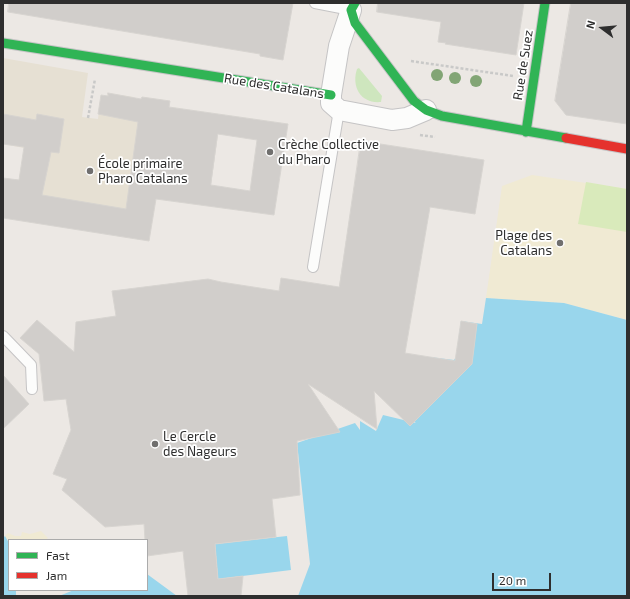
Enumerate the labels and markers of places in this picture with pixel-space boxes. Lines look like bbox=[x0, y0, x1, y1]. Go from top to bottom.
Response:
place label: Crèche Collective du Pharo bbox=[278, 137, 379, 168]
marker: Crèche Collective du Pharo bbox=[265, 147, 275, 157]
place label: École primaire Pharo Catalans bbox=[98, 156, 187, 187]
marker: École primaire Pharo Catalans bbox=[85, 166, 95, 176]
place label: Plage des Catalans bbox=[495, 228, 552, 259]
marker: Plage des Catalans bbox=[555, 238, 565, 248]
place label: Le Cercle des Nageurs bbox=[163, 429, 237, 460]
marker: Le Cercle des Nageurs bbox=[150, 439, 160, 449]

